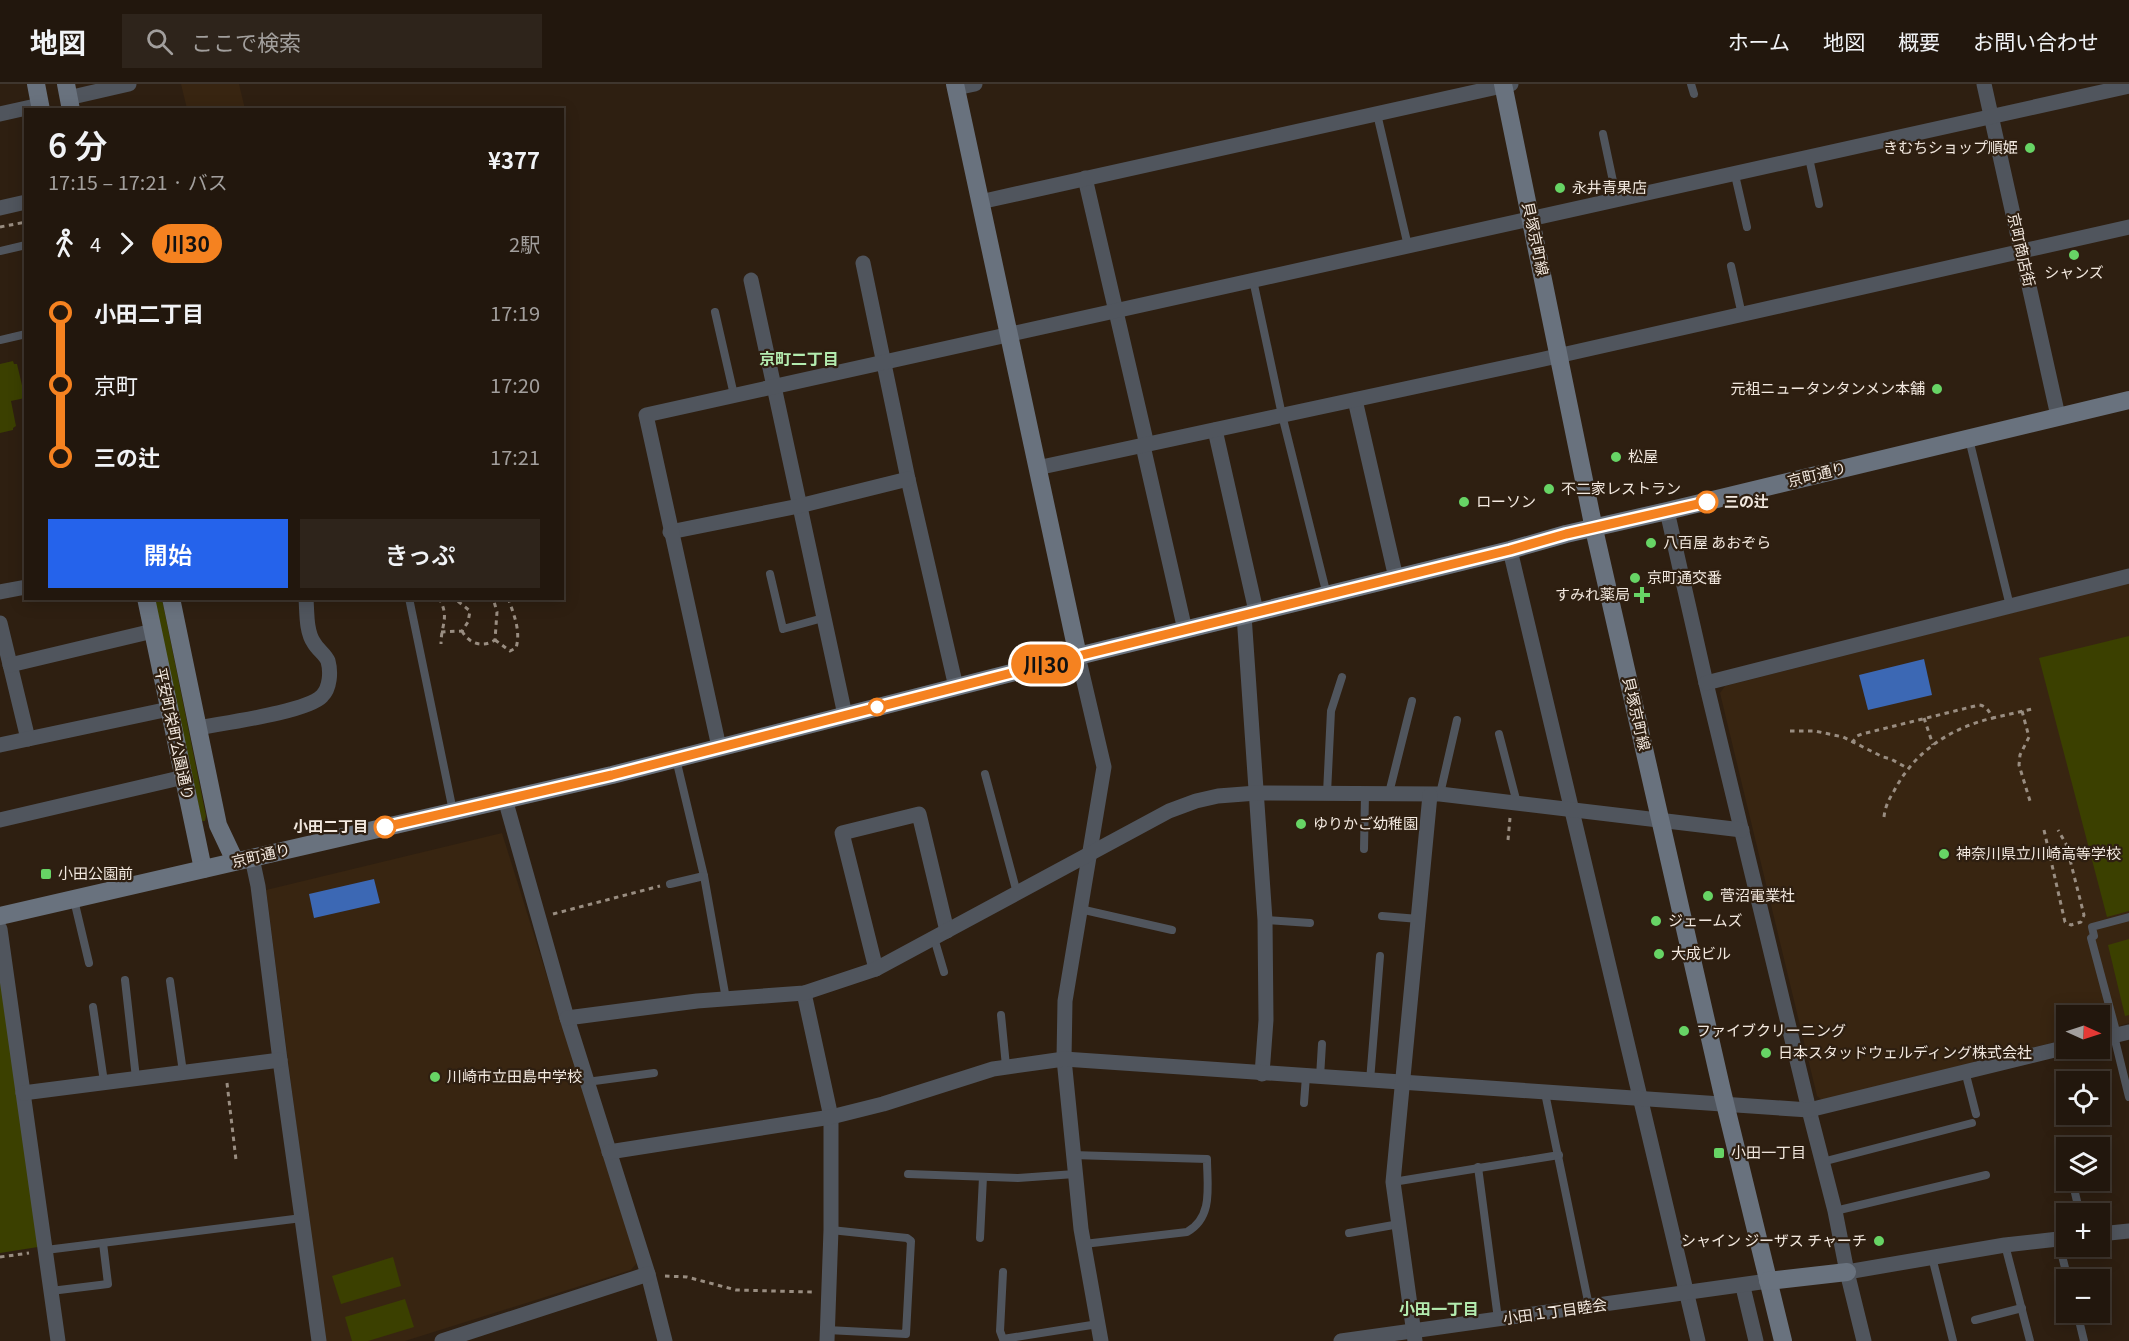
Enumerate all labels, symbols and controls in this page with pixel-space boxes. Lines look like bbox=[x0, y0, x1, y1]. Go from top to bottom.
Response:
search box bbox=[122, 14, 542, 68]
text: 地図 bbox=[30, 21, 86, 61]
icon: search bbox=[143, 25, 176, 58]
text: ここで検索 bbox=[191, 25, 301, 57]
text: ホーム bbox=[1728, 26, 1790, 56]
text: 地図 bbox=[1823, 26, 1865, 56]
text: 概要 bbox=[1898, 26, 1940, 56]
text: お問い合わせ bbox=[1973, 26, 2099, 56]
text: 6 分 bbox=[48, 120, 108, 168]
place label: きむちショップ順姫 bbox=[1883, 136, 2018, 157]
marker: きむちショップ順姫 bbox=[2023, 141, 2037, 155]
text: ¥377 bbox=[488, 143, 540, 175]
text: 17:15 – 17:21 · バス bbox=[48, 167, 228, 196]
place label: 永井青果店 bbox=[1572, 176, 1647, 197]
marker: 永井青果店 bbox=[1553, 181, 1567, 195]
street label: 貝塚京町線 bbox=[1518, 200, 1555, 278]
street label: 京町商店街 bbox=[2004, 211, 2041, 289]
icon: walk bbox=[48, 227, 81, 260]
icon: forward bbox=[110, 227, 143, 260]
text: 川30 bbox=[164, 228, 210, 258]
text: 4 bbox=[90, 229, 101, 258]
text: 2駅 bbox=[509, 229, 540, 258]
marker: シャンズ bbox=[2067, 248, 2081, 262]
place label: シャンズ bbox=[2044, 261, 2104, 282]
text: 小田二丁目 bbox=[94, 296, 204, 328]
text: 17:19 bbox=[490, 298, 540, 327]
district label: 京町二丁目 bbox=[759, 346, 839, 370]
text: 京町 bbox=[94, 368, 138, 400]
text: 17:20 bbox=[490, 370, 540, 399]
place label: 元祖ニュータンタンメン本舗 bbox=[1730, 377, 1925, 398]
marker: 元祖ニュータンタンメン本舗 bbox=[1930, 382, 1944, 396]
text: 三の辻 bbox=[94, 440, 160, 472]
text: 17:21 bbox=[490, 442, 540, 471]
place label: 松屋 bbox=[1628, 445, 1658, 466]
marker: 松屋 bbox=[1609, 450, 1623, 464]
street label: 京町通り bbox=[1785, 456, 1848, 491]
place label: 不二家レストラン bbox=[1561, 477, 1681, 498]
marker: 不二家レストラン bbox=[1542, 482, 1556, 496]
place label: ローソン bbox=[1476, 490, 1536, 511]
place label: 三の辻 bbox=[1724, 490, 1769, 511]
marker: 三の辻 bbox=[1696, 491, 1718, 513]
marker: ローソン bbox=[1457, 495, 1471, 509]
button: 開始 bbox=[48, 519, 288, 588]
button: きっぷ bbox=[300, 519, 540, 588]
place label: 八百屋 あおぞら bbox=[1663, 531, 1771, 552]
marker: 八百屋 あおぞら bbox=[1644, 536, 1658, 550]
place label: 京町通交番 bbox=[1647, 566, 1722, 587]
marker: 京町通交番 bbox=[1628, 571, 1642, 585]
place label: すみれ薬局 bbox=[1555, 583, 1630, 604]
marker: すみれ薬局 bbox=[1635, 588, 1649, 602]
line badge: 川30 bbox=[1012, 644, 1080, 684]
text: 川30 bbox=[1023, 649, 1069, 679]
street label: 平安町栄町公園通り bbox=[151, 665, 200, 802]
street label: 貝塚京町線 bbox=[1619, 675, 1656, 753]
unlabelled marker bbox=[868, 698, 886, 716]
place label: ゆりかご幼稚園 bbox=[1313, 812, 1418, 833]
place label: 小田二丁目 bbox=[293, 815, 368, 836]
marker: 小田二丁目 bbox=[374, 816, 396, 838]
marker: ゆりかご幼稚園 bbox=[1294, 817, 1308, 831]
street label: 京町通り bbox=[229, 838, 292, 872]
place label: 神奈川県立川崎高等学校 bbox=[1956, 842, 2121, 863]
marker: 神奈川県立川崎高等学校 bbox=[1937, 847, 1951, 861]
place label: 小田公園前 bbox=[58, 862, 133, 883]
marker: 小田公園前 bbox=[39, 867, 53, 881]
place label: 菅沼電業社 bbox=[1720, 884, 1795, 905]
marker: 菅沼電業社 bbox=[1701, 889, 1715, 903]
place label: ジェームズ bbox=[1668, 909, 1743, 930]
marker: ジェームズ bbox=[1649, 914, 1663, 928]
place label: 大成ビル bbox=[1671, 942, 1731, 963]
marker: 大成ビル bbox=[1652, 947, 1666, 961]
north arrow bbox=[2056, 1005, 2110, 1059]
map controls bbox=[2056, 1005, 2110, 1323]
place label: ファイブクリーニング bbox=[1696, 1019, 1846, 1040]
marker: ファイブクリーニング bbox=[1677, 1024, 1691, 1038]
place label: 日本スタッドウェルディング株式会社 bbox=[1778, 1041, 2032, 1062]
marker: 日本スタッドウェルディング株式会社 bbox=[1759, 1046, 1773, 1060]
place label: 川崎市立田島中学校 bbox=[447, 1065, 582, 1086]
marker: 川崎市立田島中学校 bbox=[428, 1070, 442, 1084]
button: locate bbox=[2056, 1071, 2110, 1125]
button: layers bbox=[2056, 1137, 2110, 1191]
place label: 小田一丁目 bbox=[1731, 1141, 1806, 1162]
marker: 小田一丁目 bbox=[1712, 1146, 1726, 1160]
button: + bbox=[2056, 1203, 2110, 1257]
place label: シャイン ジーザス チャーチ bbox=[1681, 1229, 1867, 1250]
marker: シャイン ジーザス チャーチ bbox=[1872, 1234, 1886, 1248]
button: − bbox=[2056, 1269, 2110, 1323]
street label: 小田１丁目睦会 bbox=[1501, 1293, 1608, 1328]
district label: 小田一丁目 bbox=[1399, 1296, 1479, 1320]

